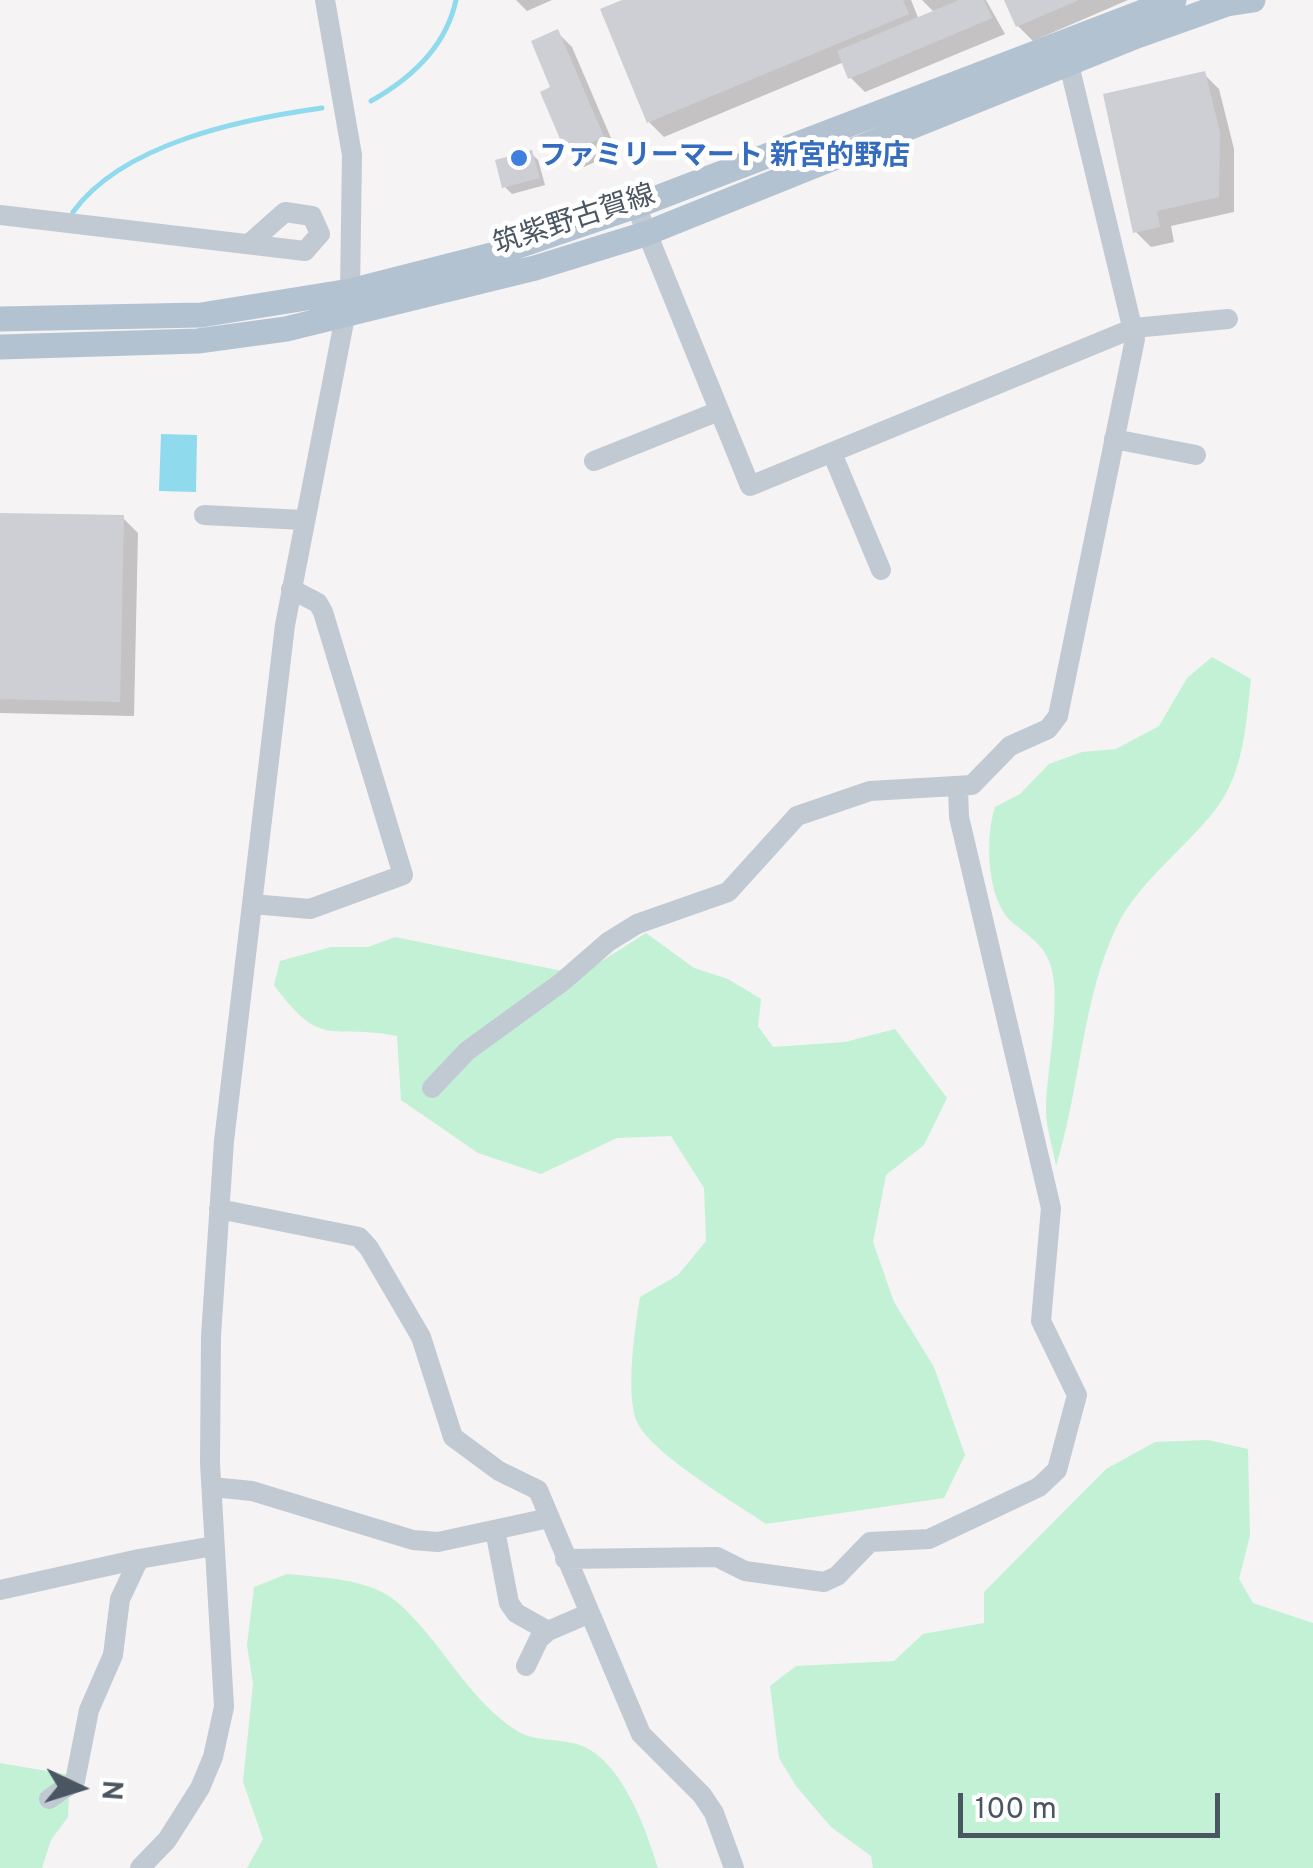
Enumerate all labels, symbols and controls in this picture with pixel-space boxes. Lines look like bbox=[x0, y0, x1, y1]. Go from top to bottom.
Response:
place label: ファミリーマート 新宮的野店 bbox=[539, 141, 910, 175]
marker: ファミリーマート 新宮的野店 bbox=[508, 147, 530, 169]
street label: 筑紫野古賀線 bbox=[490, 180, 660, 264]
north arrow bbox=[30, 1738, 130, 1838]
scale bar bbox=[963, 1773, 1226, 1835]
text: N bbox=[91, 1779, 129, 1801]
text: 100 m bbox=[975, 1792, 1057, 1829]

